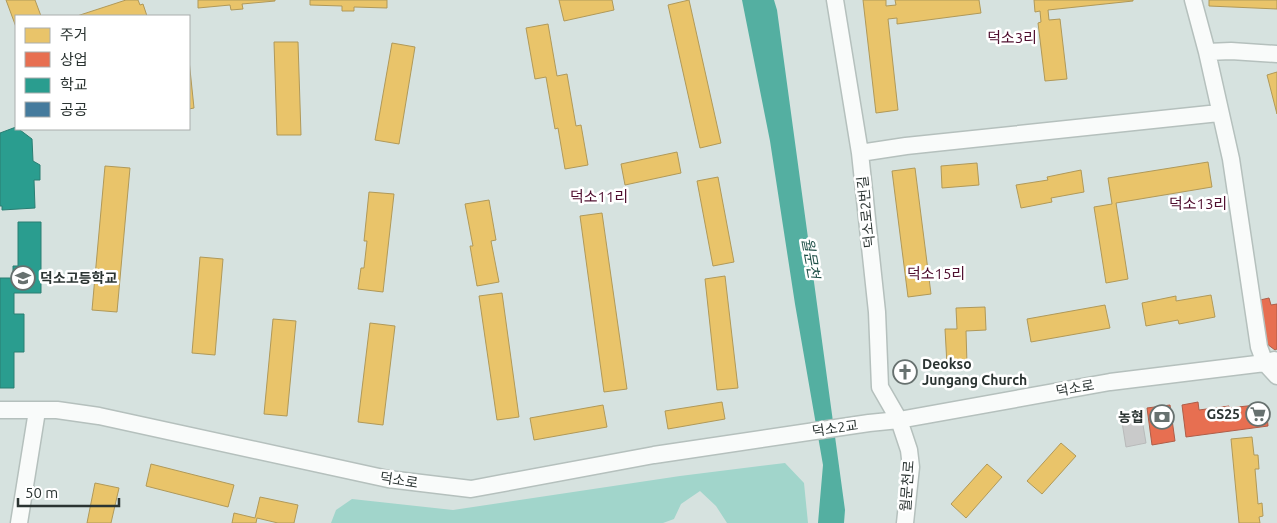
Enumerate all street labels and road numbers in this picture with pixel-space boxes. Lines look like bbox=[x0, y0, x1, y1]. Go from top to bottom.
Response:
street label: 덕소로2번길 bbox=[854, 175, 878, 249]
street label: 덕소로 bbox=[1055, 377, 1096, 399]
street label: 덕소2교 bbox=[811, 417, 859, 439]
street label: 월문천로 bbox=[897, 460, 917, 512]
street label: 덕소로 bbox=[379, 469, 419, 491]

